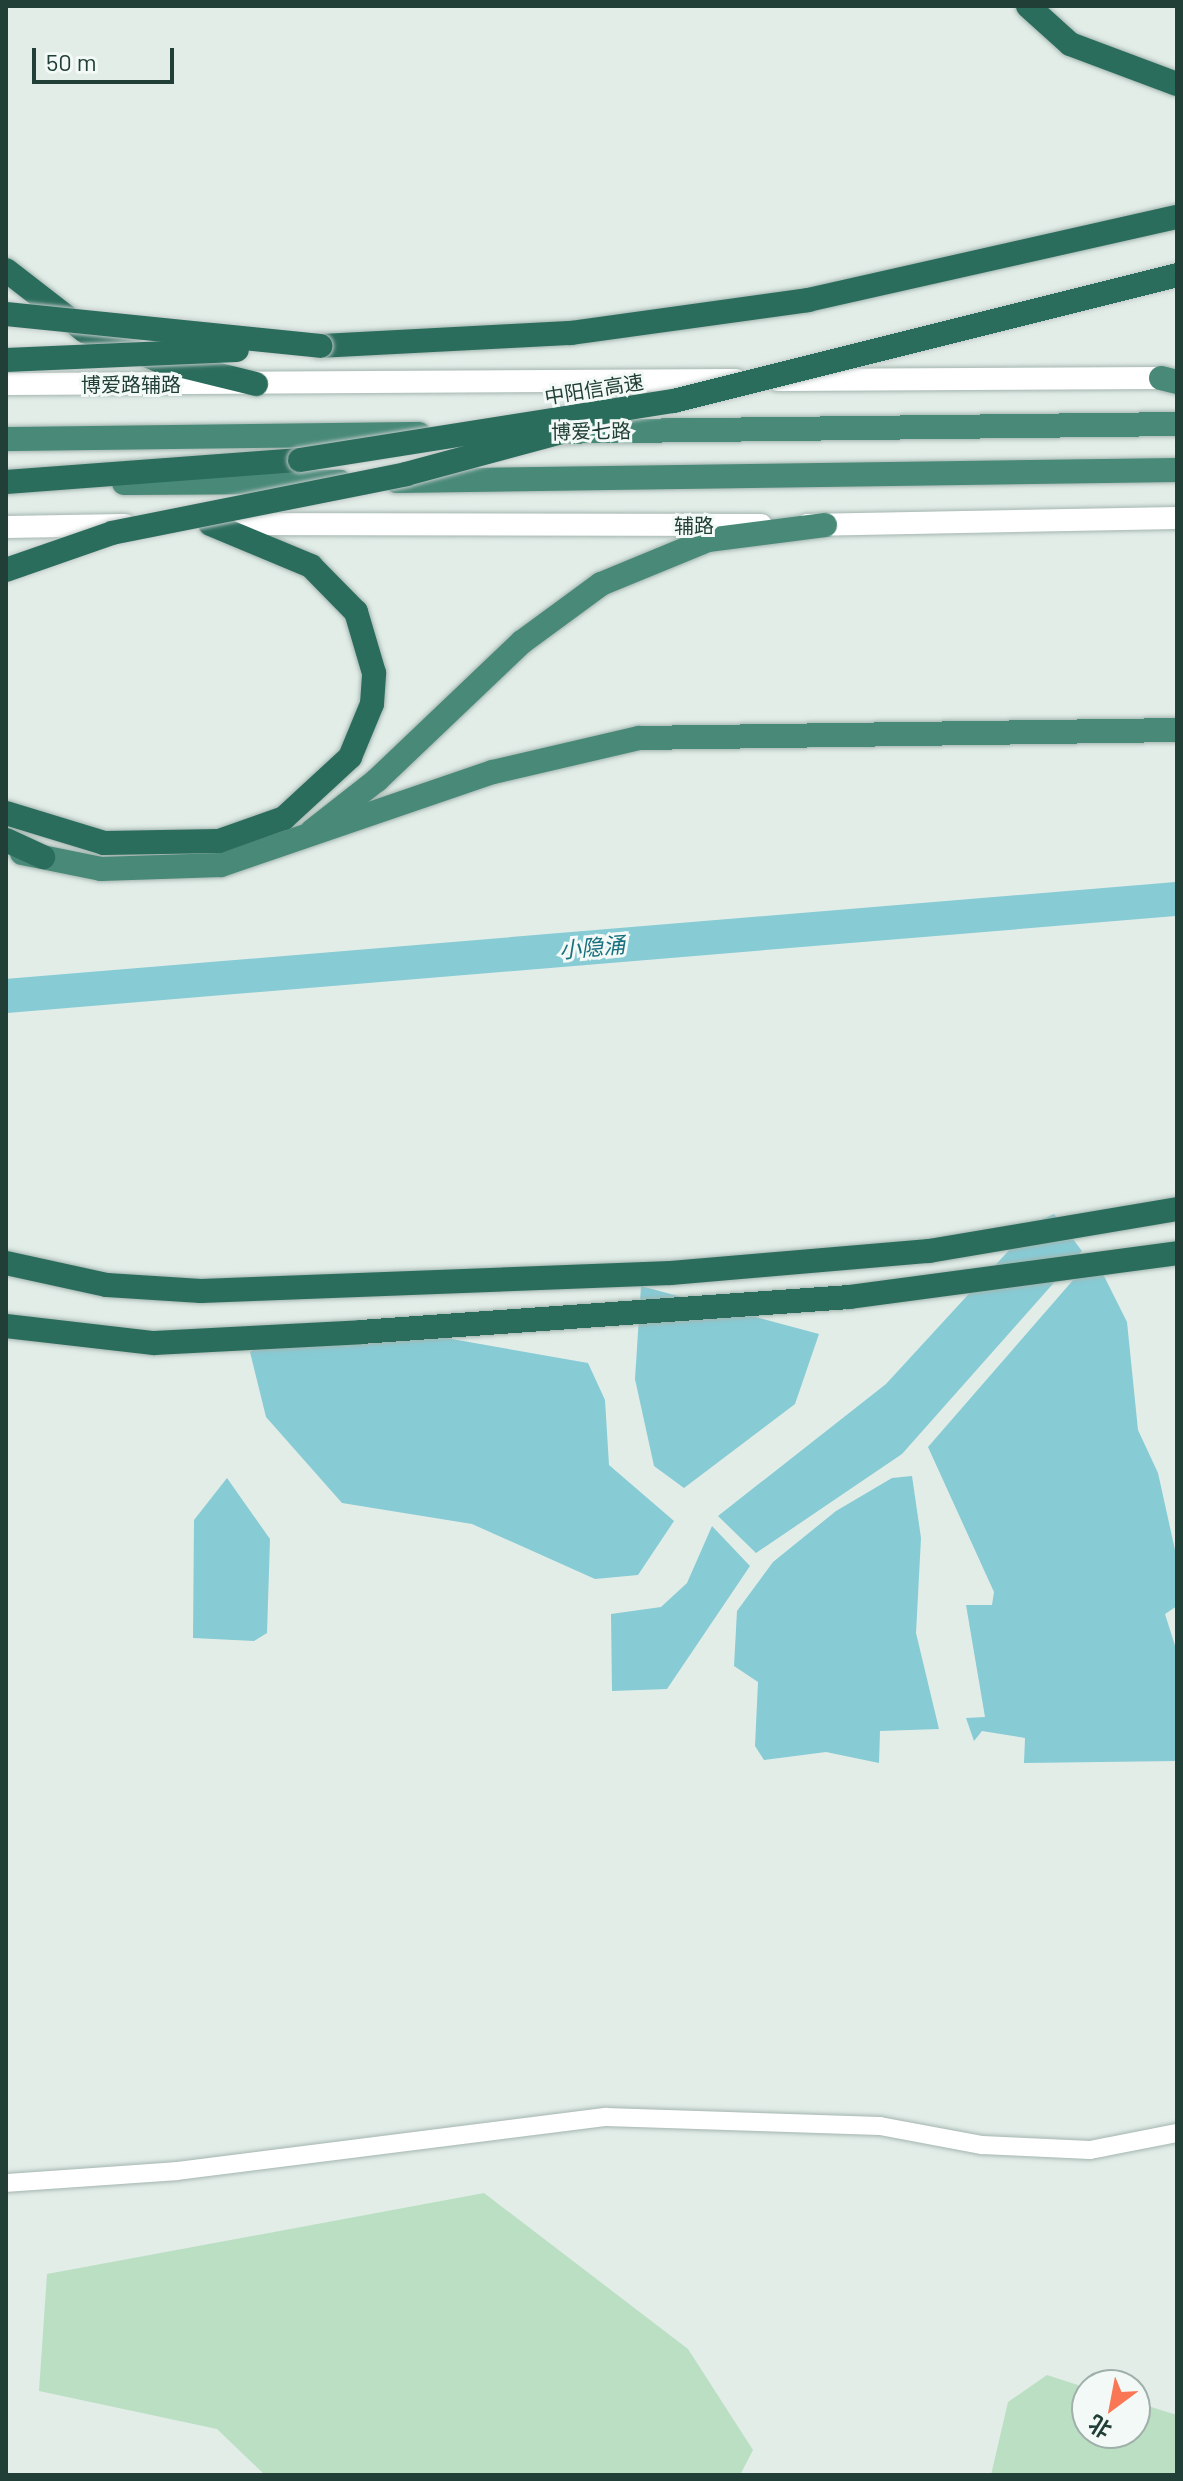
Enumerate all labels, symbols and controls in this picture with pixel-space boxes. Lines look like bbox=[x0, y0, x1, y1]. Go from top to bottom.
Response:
scale bar bbox=[36, 32, 178, 82]
text: 50 m bbox=[46, 47, 97, 76]
street label: 中阳信高速 bbox=[543, 369, 645, 409]
street label: 博爱路辅路 bbox=[81, 372, 181, 396]
street label: 博爱七路 bbox=[551, 418, 631, 444]
street label: 辅路 bbox=[674, 513, 714, 537]
water label: 小隐涌 bbox=[558, 931, 626, 963]
north arrow bbox=[1071, 2369, 1151, 2449]
text: 北 bbox=[1083, 2411, 1116, 2445]

